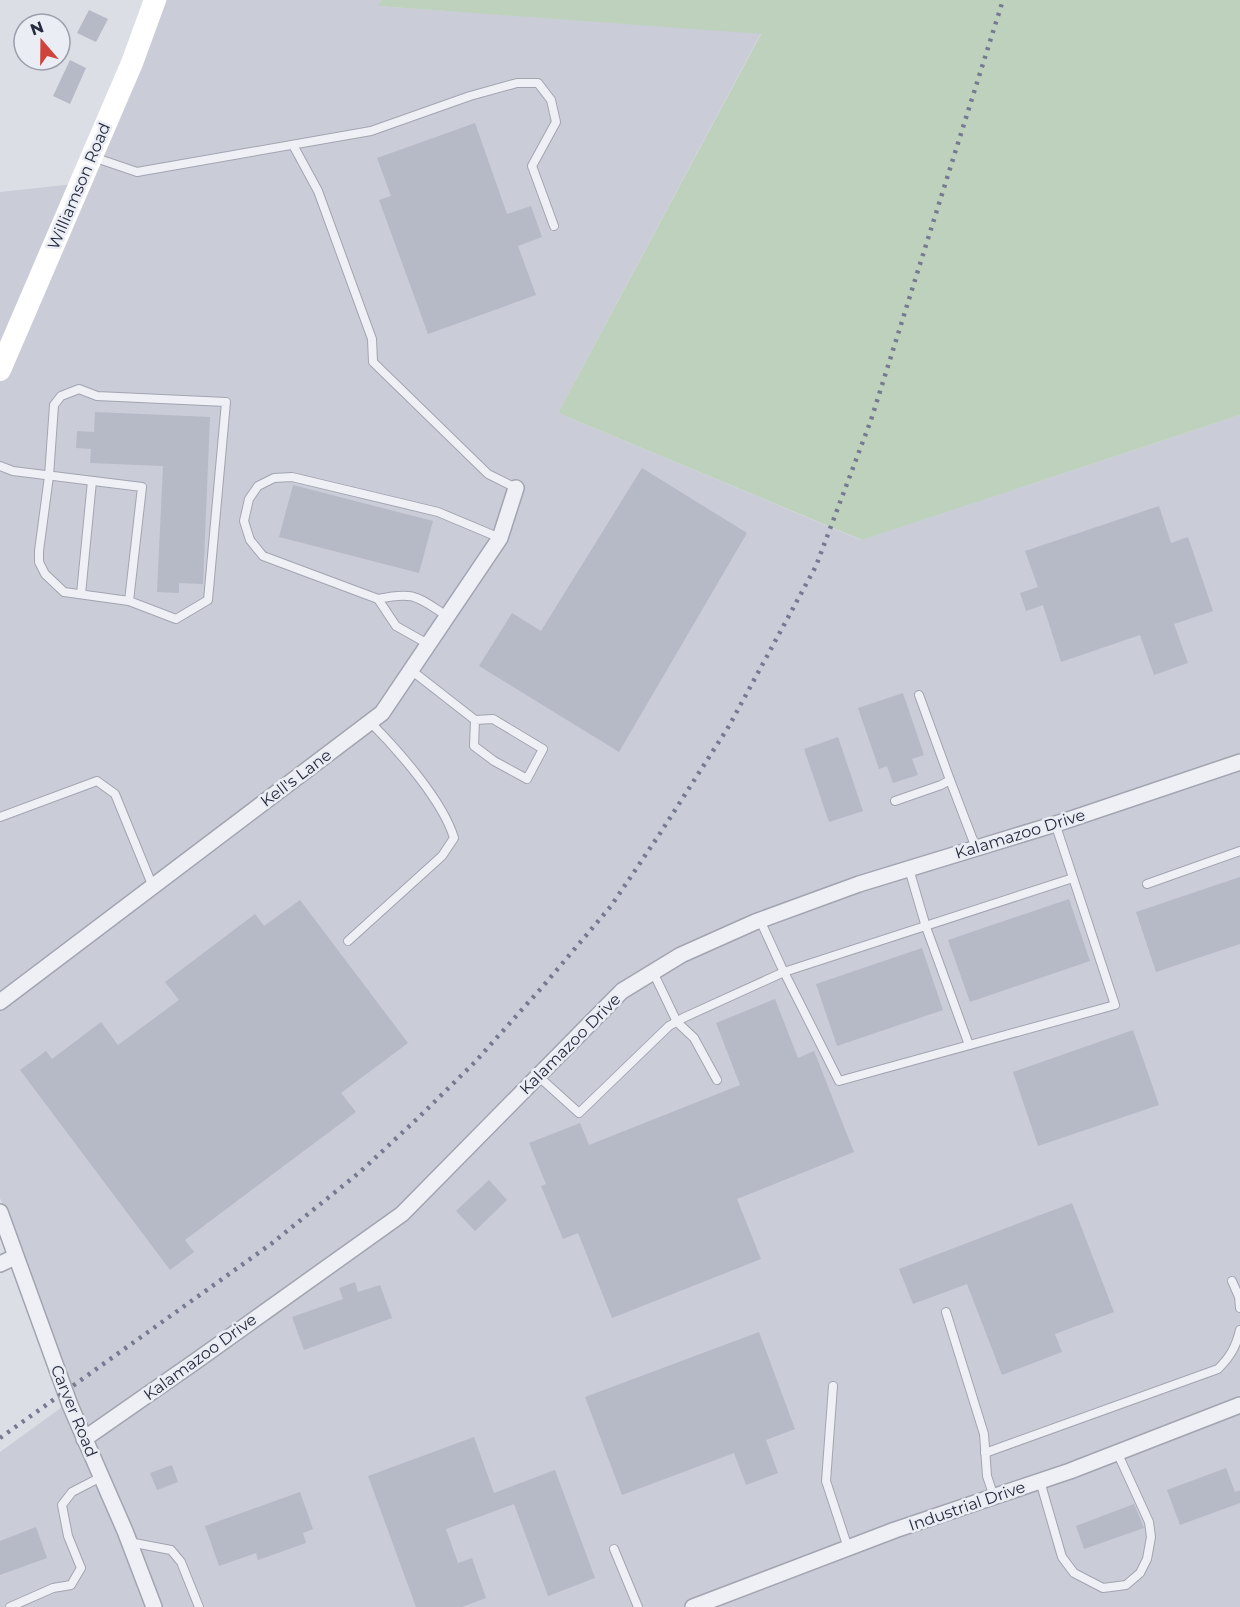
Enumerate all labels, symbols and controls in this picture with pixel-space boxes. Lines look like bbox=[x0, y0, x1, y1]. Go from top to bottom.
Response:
north arrow bbox=[12, 12, 72, 72]
text: N bbox=[28, 17, 46, 40]
street label: Williamson Road bbox=[44, 120, 114, 252]
street label: Kell's Lane bbox=[257, 745, 335, 811]
street label: Kalamazoo Drive bbox=[953, 805, 1087, 863]
street label: Kalamazoo Drive bbox=[516, 990, 624, 1098]
street label: Kalamazoo Drive bbox=[140, 1310, 260, 1404]
street label: Carver Road bbox=[47, 1362, 101, 1460]
street label: Industrial Drive bbox=[906, 1477, 1028, 1535]

